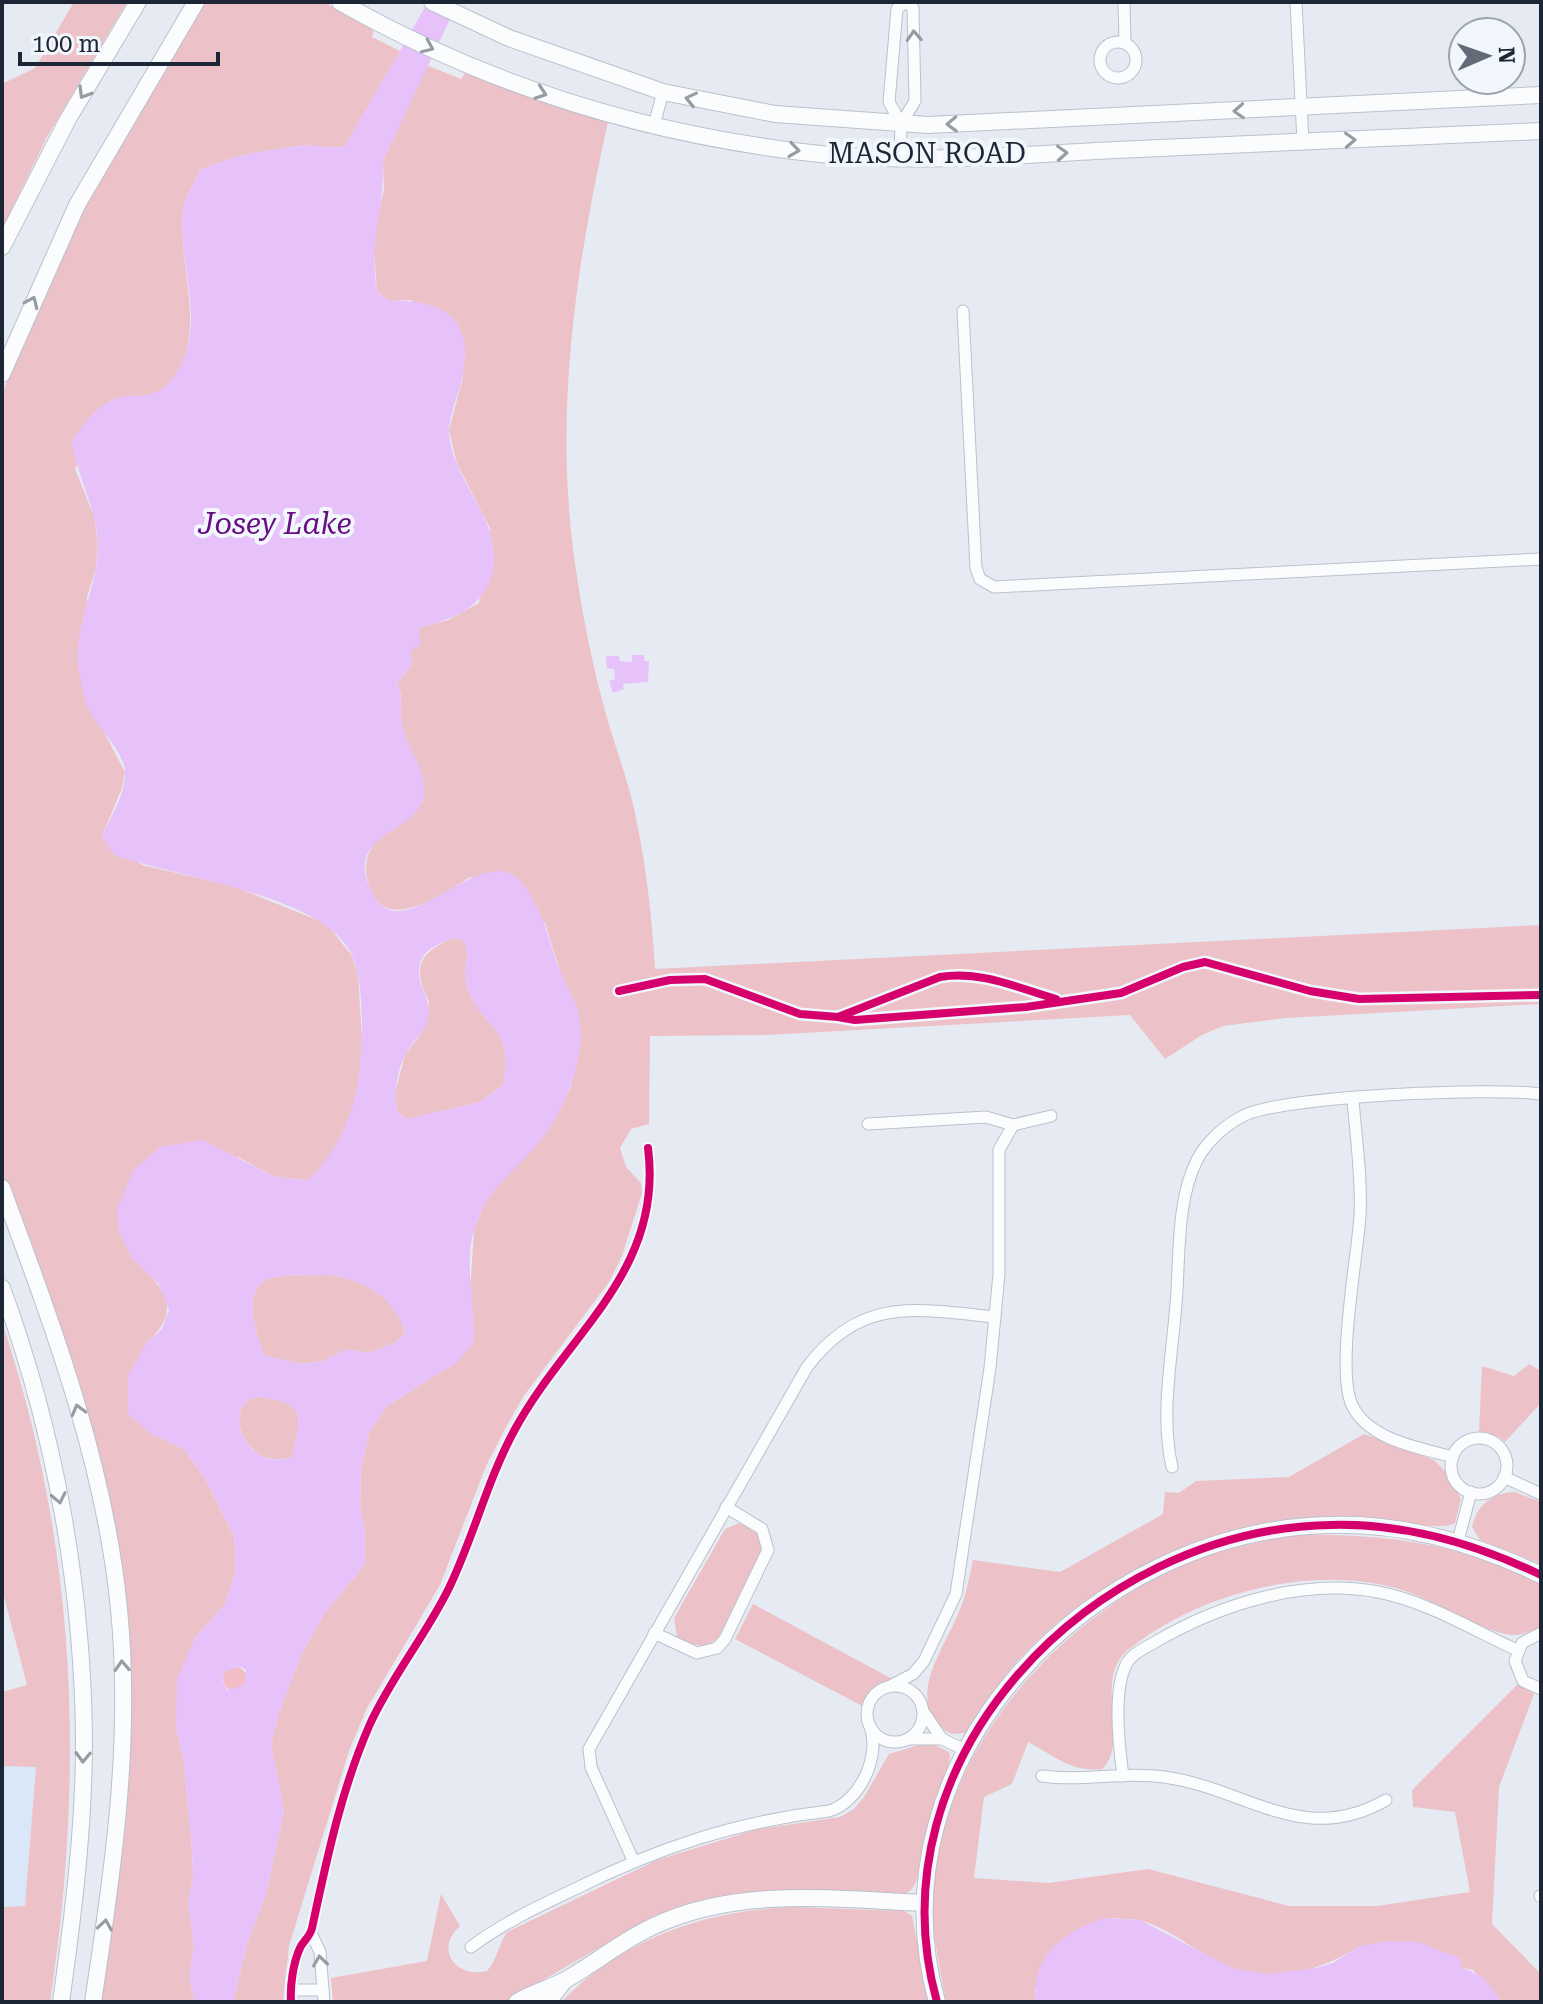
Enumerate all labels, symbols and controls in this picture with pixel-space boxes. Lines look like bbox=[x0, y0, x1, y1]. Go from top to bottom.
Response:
scale bar bbox=[20, 16, 218, 66]
north arrow bbox=[1447, 16, 1527, 96]
one-way arrow bbox=[906, 29, 923, 42]
text: 100 m bbox=[32, 30, 100, 58]
one-way arrow bbox=[419, 37, 434, 53]
text: N bbox=[1494, 46, 1519, 64]
one-way arrow bbox=[534, 83, 548, 99]
one-way arrow bbox=[78, 84, 93, 99]
one-way arrow bbox=[684, 91, 698, 108]
one-way arrow bbox=[1232, 103, 1245, 120]
one-way arrow bbox=[945, 115, 958, 132]
one-way arrow bbox=[1344, 131, 1357, 148]
street label: MASON ROAD bbox=[828, 137, 1026, 170]
one-way arrow bbox=[787, 141, 801, 158]
one-way arrow bbox=[1056, 145, 1069, 162]
one-way arrow bbox=[22, 296, 38, 310]
water label: Josey Lake bbox=[197, 506, 352, 541]
one-way arrow bbox=[71, 1404, 88, 1418]
one-way arrow bbox=[50, 1491, 67, 1505]
one-way arrow bbox=[114, 1659, 131, 1672]
one-way arrow bbox=[75, 1751, 92, 1764]
one-way arrow bbox=[96, 1918, 113, 1932]
one-way arrow bbox=[312, 1954, 329, 1968]

